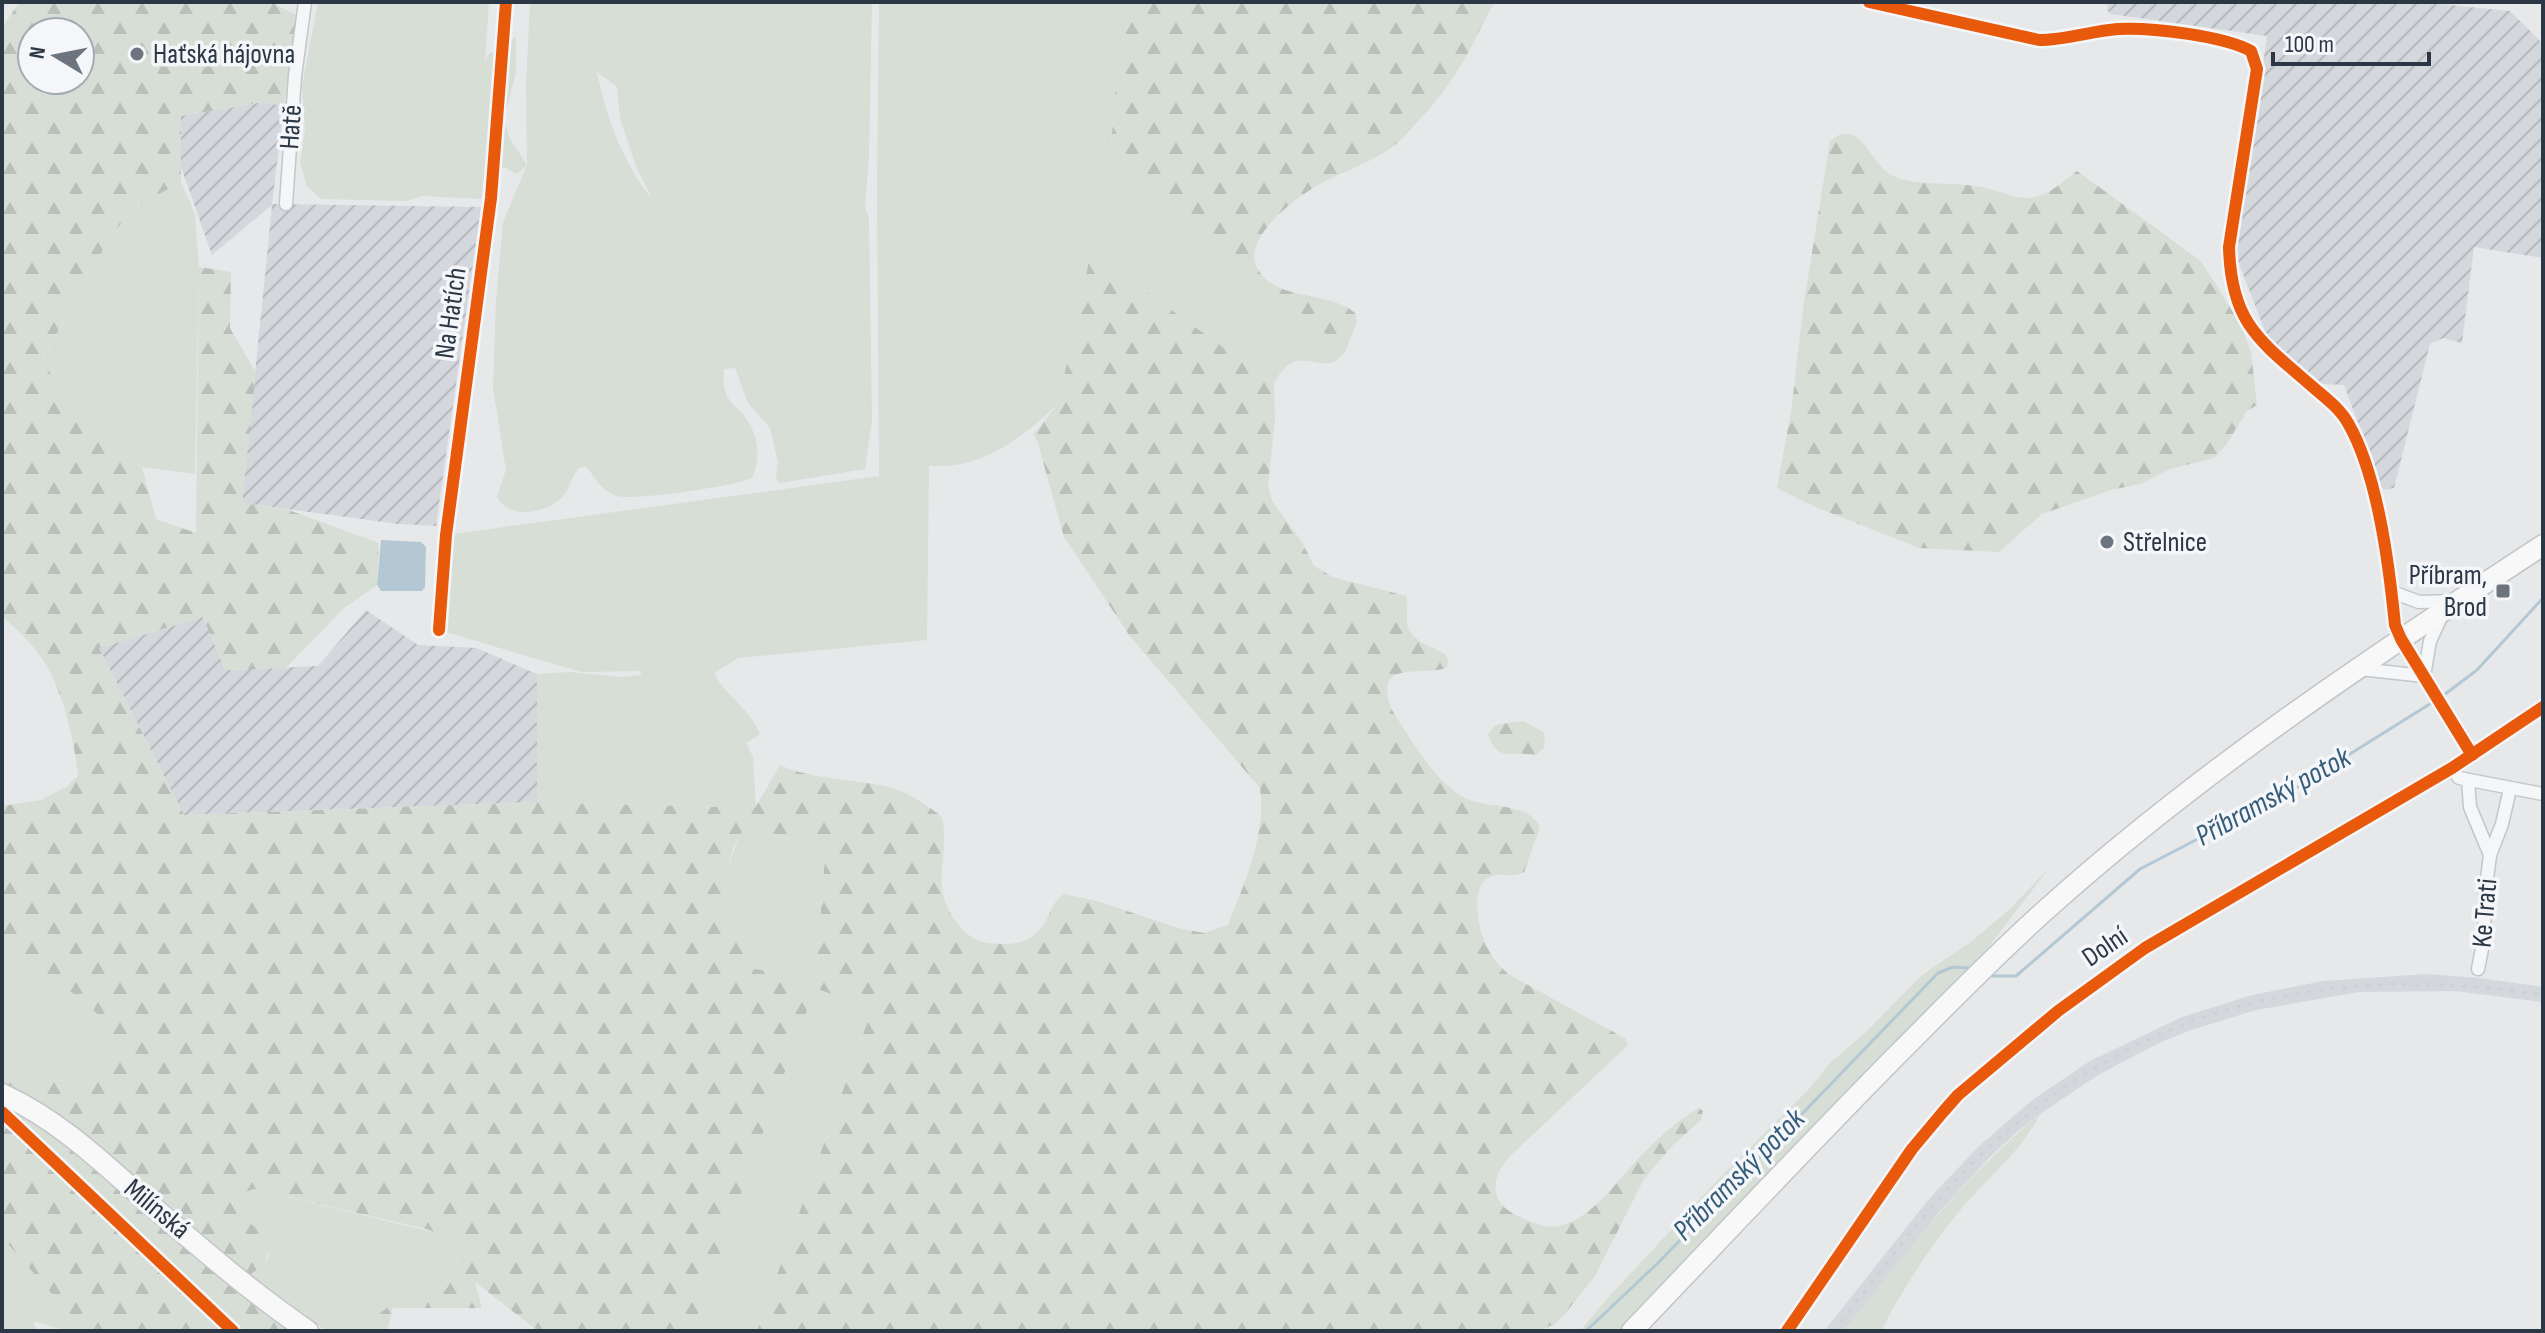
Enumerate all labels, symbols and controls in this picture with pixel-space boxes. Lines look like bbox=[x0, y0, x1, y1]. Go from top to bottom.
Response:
north arrow bbox=[16, 16, 96, 96]
scale bar bbox=[2273, 16, 2429, 66]
text: 100 m bbox=[2285, 30, 2334, 59]
place label: Haťská hájovna bbox=[153, 38, 295, 71]
text: N bbox=[23, 45, 52, 61]
marker: Haťská hájovna bbox=[128, 45, 146, 63]
street label: Hatě bbox=[273, 104, 309, 150]
street label: Na Hatích bbox=[428, 265, 474, 361]
place label: Střelnice bbox=[2123, 526, 2207, 559]
marker: Střelnice bbox=[2098, 533, 2116, 551]
place label: Příbram, Brod bbox=[2409, 559, 2487, 624]
marker: Příbram, Brod bbox=[2494, 582, 2512, 600]
water label: Příbramský potok bbox=[2189, 739, 2357, 854]
street label: Ke Trati bbox=[2466, 877, 2504, 949]
street label: Dolní bbox=[2076, 920, 2135, 974]
water label: Příbramský potok bbox=[1666, 1101, 1813, 1248]
street label: Milínská bbox=[117, 1172, 197, 1246]

